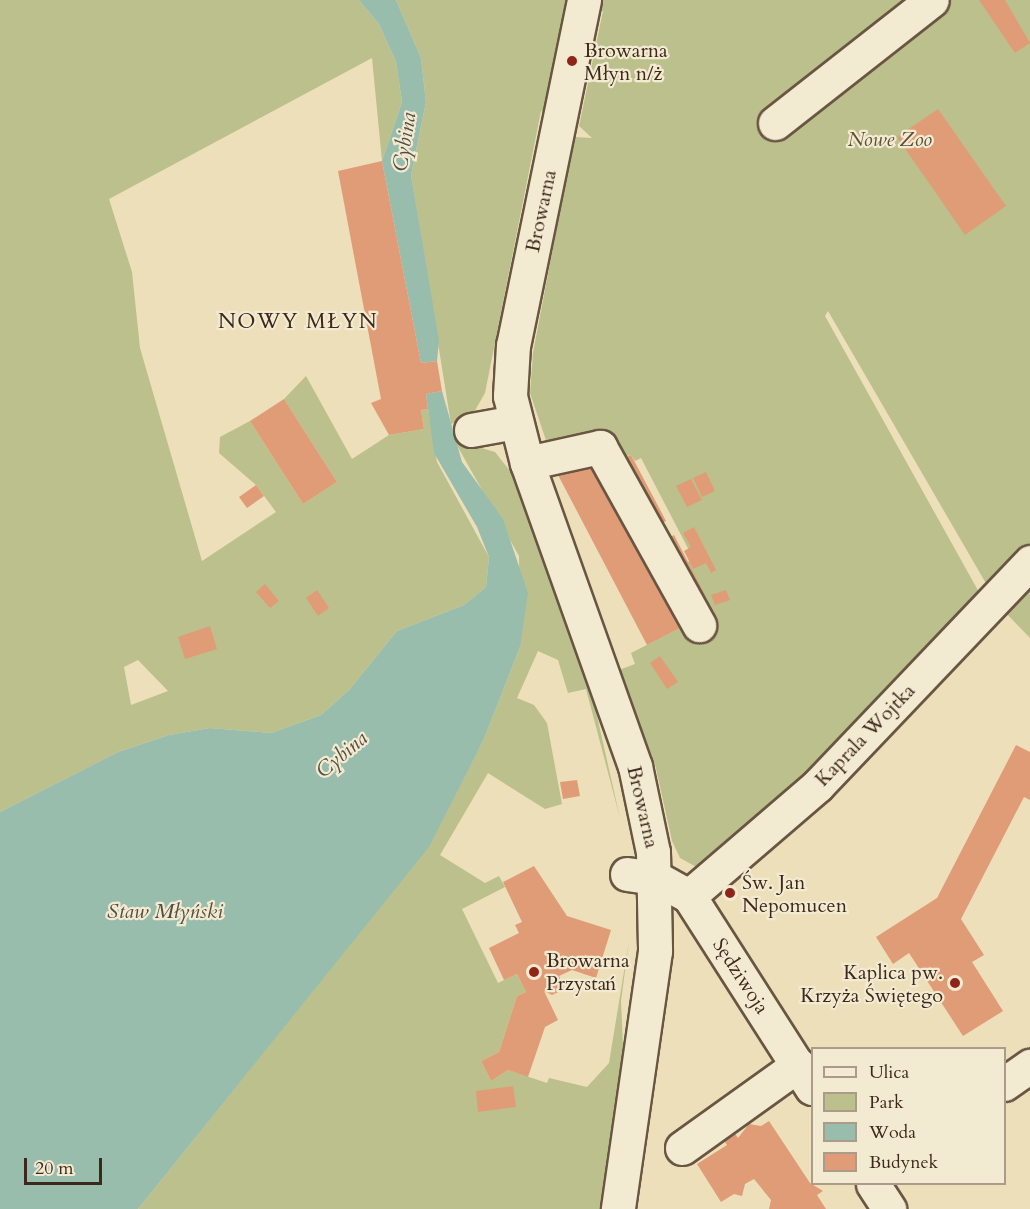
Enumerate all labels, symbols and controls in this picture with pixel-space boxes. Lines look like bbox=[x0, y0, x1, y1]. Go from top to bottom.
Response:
place label: Browarna Młyn n/ż bbox=[584, 38, 668, 85]
marker: Browarna Młyn n/ż bbox=[565, 54, 579, 68]
water label: Cybina bbox=[388, 111, 422, 173]
park label: Nowe Zoo bbox=[848, 127, 932, 151]
street label: Browarna bbox=[521, 168, 561, 254]
district label: NOWY MŁYN bbox=[218, 309, 378, 335]
street label: Kaprala Wojtka bbox=[810, 679, 920, 791]
water label: Cybina bbox=[311, 726, 373, 784]
street label: Browarna bbox=[622, 764, 664, 850]
place label: Św. Jan Nepomucen bbox=[742, 870, 847, 917]
marker: Św. Jan Nepomucen bbox=[723, 886, 737, 900]
water label: Staw Młyński bbox=[107, 899, 223, 925]
street label: Sędziwoja bbox=[708, 934, 774, 1018]
place label: Browarna Przystań bbox=[546, 948, 630, 995]
place label: Kaplica pw. Krzyża Świętego bbox=[800, 960, 943, 1007]
marker: Browarna Przystań bbox=[527, 965, 541, 979]
marker: Kaplica pw. Krzyża Świętego bbox=[948, 976, 962, 990]
legend bbox=[811, 1047, 1006, 1185]
text: Ulica bbox=[869, 1060, 909, 1085]
text: Park bbox=[869, 1090, 904, 1115]
text: Woda bbox=[869, 1120, 916, 1145]
scale bar bbox=[27, 1146, 105, 1184]
text: Budynek bbox=[869, 1150, 938, 1175]
text: 20 m bbox=[35, 1156, 74, 1181]

